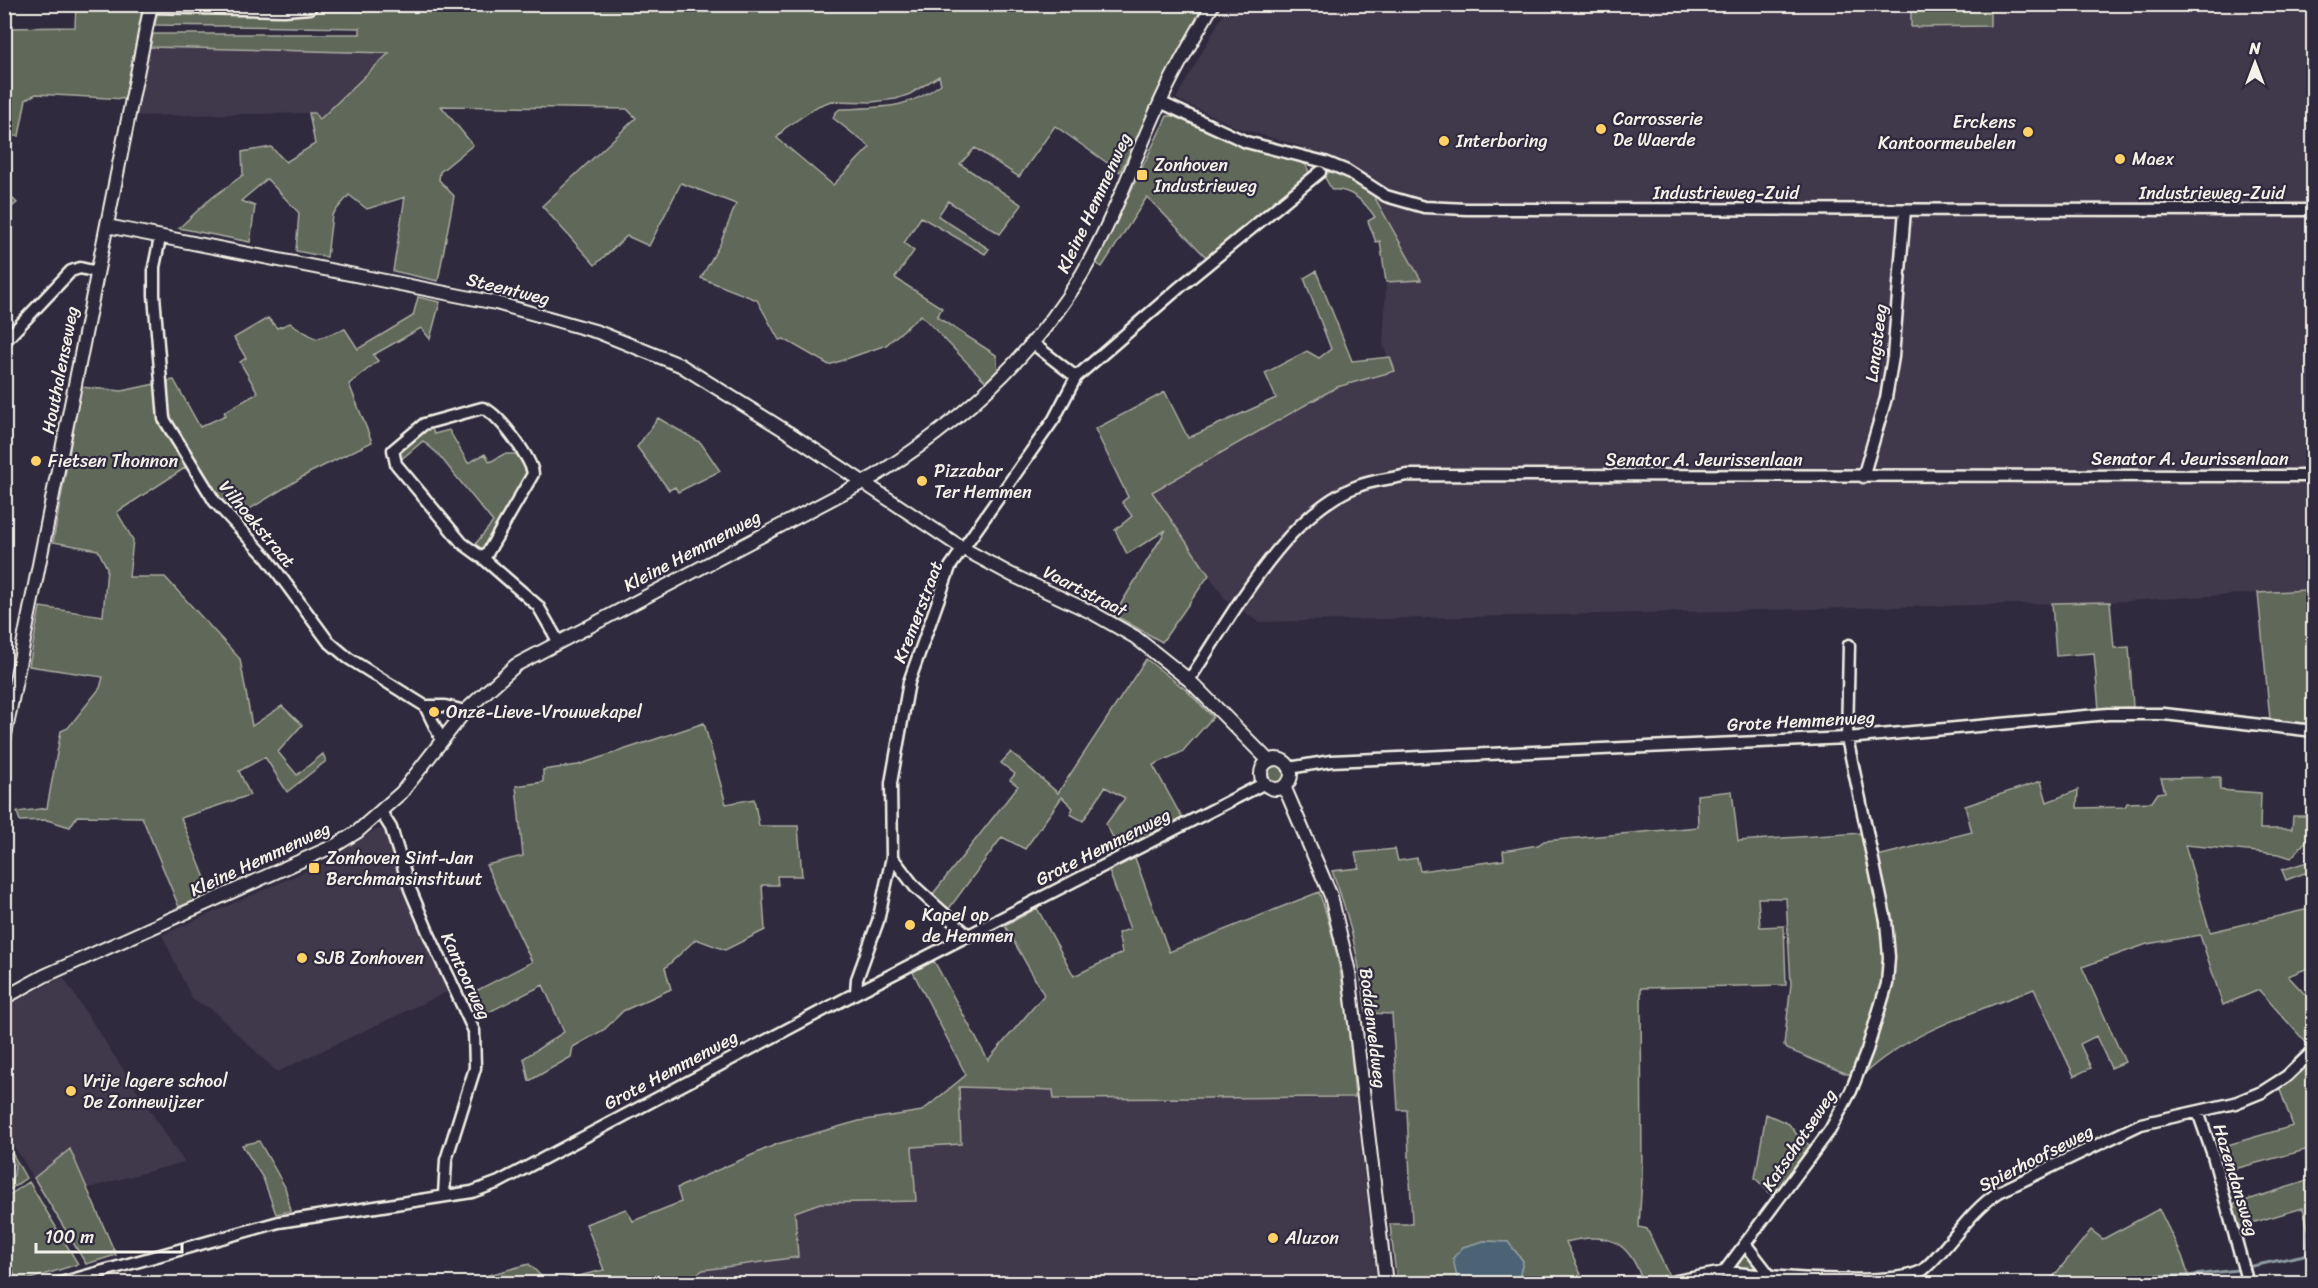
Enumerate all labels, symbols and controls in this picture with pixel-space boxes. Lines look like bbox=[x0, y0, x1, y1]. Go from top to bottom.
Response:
north arrow bbox=[2225, 33, 2285, 93]
text: N bbox=[2248, 34, 2261, 63]
place label: Carrosserie De Waerde bbox=[1613, 103, 1703, 156]
place label: Erckens Kantoormeubelen bbox=[1878, 106, 2017, 159]
marker: Carrosserie De Waerde bbox=[1594, 122, 1608, 136]
place label: Interboring bbox=[1455, 125, 1548, 157]
marker: Erckens Kantoormeubelen bbox=[2021, 125, 2035, 139]
street label: Kleine Hemmenweg bbox=[1047, 127, 1141, 279]
marker: Interboring bbox=[1437, 134, 1451, 148]
place label: Maex bbox=[2132, 143, 2175, 175]
place label: Zonhoven Industrieweg bbox=[1153, 149, 1257, 202]
marker: Maex bbox=[2113, 152, 2127, 166]
marker: Zonhoven Industrieweg bbox=[1135, 168, 1149, 182]
street label: Industrieweg-Zuid bbox=[1652, 177, 1801, 209]
street label: Industrieweg-Zuid bbox=[2138, 177, 2287, 209]
street label: Steentweg bbox=[463, 263, 553, 315]
street label: Langsteeg bbox=[1855, 302, 1897, 384]
street label: Houthalenseweg bbox=[32, 303, 88, 437]
street label: Senator A. Jeurissenlaan bbox=[2091, 443, 2289, 475]
street label: Senator A. Jeurissenlaan bbox=[1605, 444, 1803, 476]
place label: Fietsen Thonnon bbox=[48, 445, 179, 477]
marker: Fietsen Thonnon bbox=[29, 454, 43, 468]
place label: Pizzabar Ter Hemmen bbox=[934, 455, 1032, 508]
street label: Vilhoekstraat bbox=[210, 473, 304, 575]
marker: Pizzabar Ter Hemmen bbox=[915, 474, 929, 488]
street label: Kleine Hemmenweg bbox=[617, 501, 767, 601]
street label: Kremerstraat bbox=[884, 556, 952, 668]
street label: Vaartstraat bbox=[1037, 556, 1133, 626]
place label: Onze-Lieve-Vrouwekapel bbox=[446, 696, 643, 728]
street label: Grote Hemmenweg bbox=[1726, 701, 1876, 741]
marker: Onze-Lieve-Vrouwekapel bbox=[427, 705, 441, 719]
street label: Grote Hemmenweg bbox=[1030, 799, 1176, 895]
street label: Kleine Hemmenweg bbox=[184, 812, 336, 906]
place label: Zonhoven Sint-Jan Berchmansinstituut bbox=[326, 842, 483, 895]
marker: Zonhoven Sint-Jan Berchmansinstituut bbox=[307, 861, 321, 875]
place label: Kapel op de Hemmen bbox=[922, 899, 1014, 952]
marker: Kapel op de Hemmen bbox=[903, 918, 917, 932]
street label: Kantoorweg bbox=[432, 927, 500, 1025]
place label: SJB Zonhoven bbox=[314, 942, 424, 974]
marker: SJB Zonhoven bbox=[295, 951, 309, 965]
street label: Boddenveldweg bbox=[1350, 966, 1396, 1090]
street label: Grote Hemmenweg bbox=[598, 1021, 744, 1119]
place label: Vrije lagere school De Zonnewijzer bbox=[83, 1065, 228, 1118]
street label: Katschotseweg bbox=[1753, 1082, 1845, 1198]
marker: Vrije lagere school De Zonnewijzer bbox=[64, 1084, 78, 1098]
street label: Spierhoofseweg bbox=[1973, 1115, 2099, 1201]
street label: Hazendansweg bbox=[2204, 1120, 2268, 1240]
scale bar bbox=[36, 1216, 182, 1254]
text: 100 m bbox=[45, 1221, 94, 1253]
place label: Aluzon bbox=[1284, 1222, 1339, 1254]
marker: Aluzon bbox=[1266, 1231, 1280, 1245]

